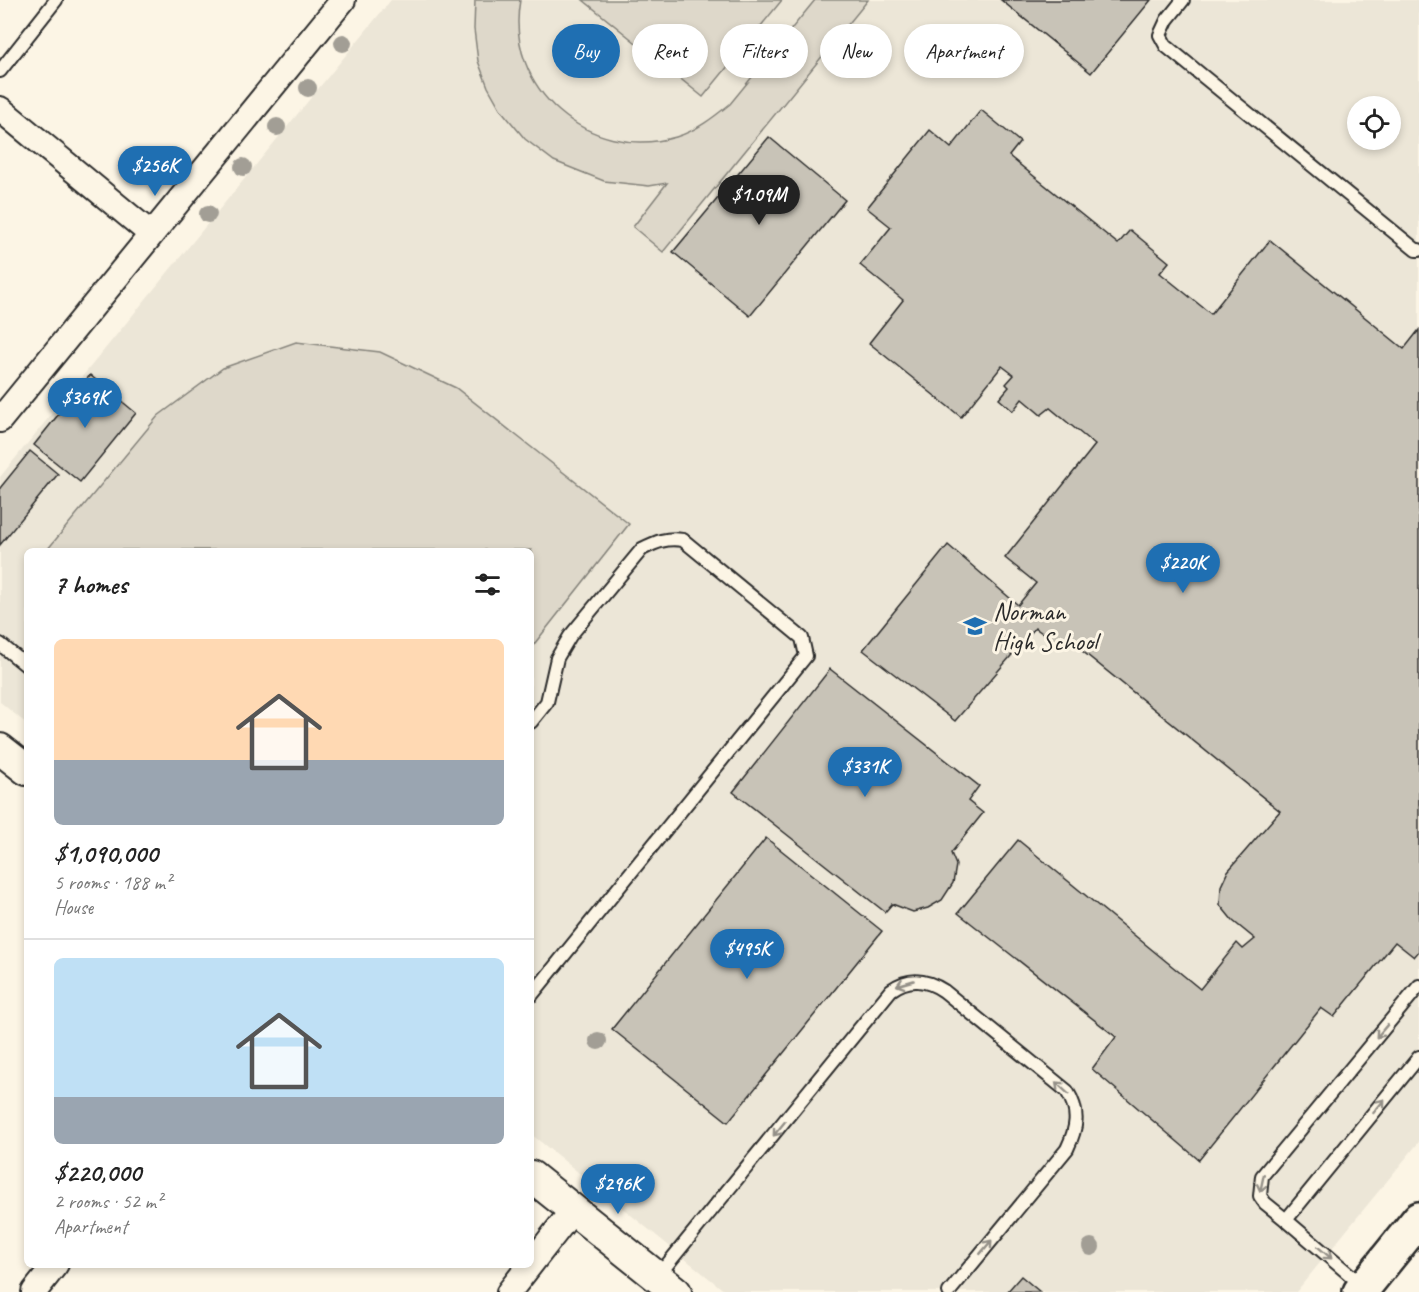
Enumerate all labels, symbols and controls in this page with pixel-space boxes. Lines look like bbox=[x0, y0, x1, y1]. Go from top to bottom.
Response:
chip: Buy bbox=[552, 24, 620, 78]
chip: Rent bbox=[632, 24, 708, 78]
chip: Filters bbox=[720, 24, 808, 78]
chip: New bbox=[820, 24, 892, 78]
chip: Apartment bbox=[904, 24, 1024, 78]
map controls bbox=[1347, 96, 1401, 150]
button: locate bbox=[1347, 96, 1401, 150]
pin: $256K bbox=[113, 146, 197, 197]
text: $256K bbox=[132, 153, 178, 178]
pin: $1.09M bbox=[710, 175, 808, 226]
text: $1.09M bbox=[732, 182, 786, 207]
pin: $369K bbox=[43, 378, 127, 429]
text: $369K bbox=[62, 385, 108, 410]
pin: $220K bbox=[1141, 543, 1225, 594]
text: $220K bbox=[1160, 550, 1206, 575]
text: 7 homes bbox=[54, 568, 127, 601]
icon: filters bbox=[471, 568, 504, 601]
place label: Norman High School bbox=[993, 595, 1102, 658]
school or university icon: Norman High School bbox=[962, 613, 988, 639]
icon: home bbox=[225, 678, 333, 786]
pin: $331K bbox=[823, 747, 907, 798]
text: $331K bbox=[842, 754, 888, 779]
text: $1,090,000 bbox=[54, 837, 158, 870]
text: 5 rooms · 188 m² bbox=[54, 870, 171, 895]
text: House bbox=[54, 895, 93, 920]
pin: $495K bbox=[705, 929, 789, 980]
text: $495K bbox=[724, 936, 770, 961]
one-way arrow bbox=[896, 978, 915, 990]
icon: home bbox=[225, 997, 333, 1105]
one-way arrow bbox=[1375, 1023, 1388, 1039]
one-way arrow bbox=[1055, 1081, 1070, 1095]
one-way arrow bbox=[1372, 1098, 1385, 1114]
one-way arrow bbox=[772, 1120, 785, 1136]
text: $220,000 bbox=[54, 1156, 141, 1189]
pin: $296K bbox=[576, 1164, 660, 1215]
text: $296K bbox=[595, 1171, 641, 1196]
one-way arrow bbox=[1256, 1173, 1267, 1192]
text: 2 rooms · 52 m² bbox=[54, 1189, 162, 1214]
text: Apartment bbox=[54, 1214, 127, 1239]
one-way arrow bbox=[979, 1240, 993, 1255]
one-way arrow bbox=[1317, 1246, 1332, 1260]

